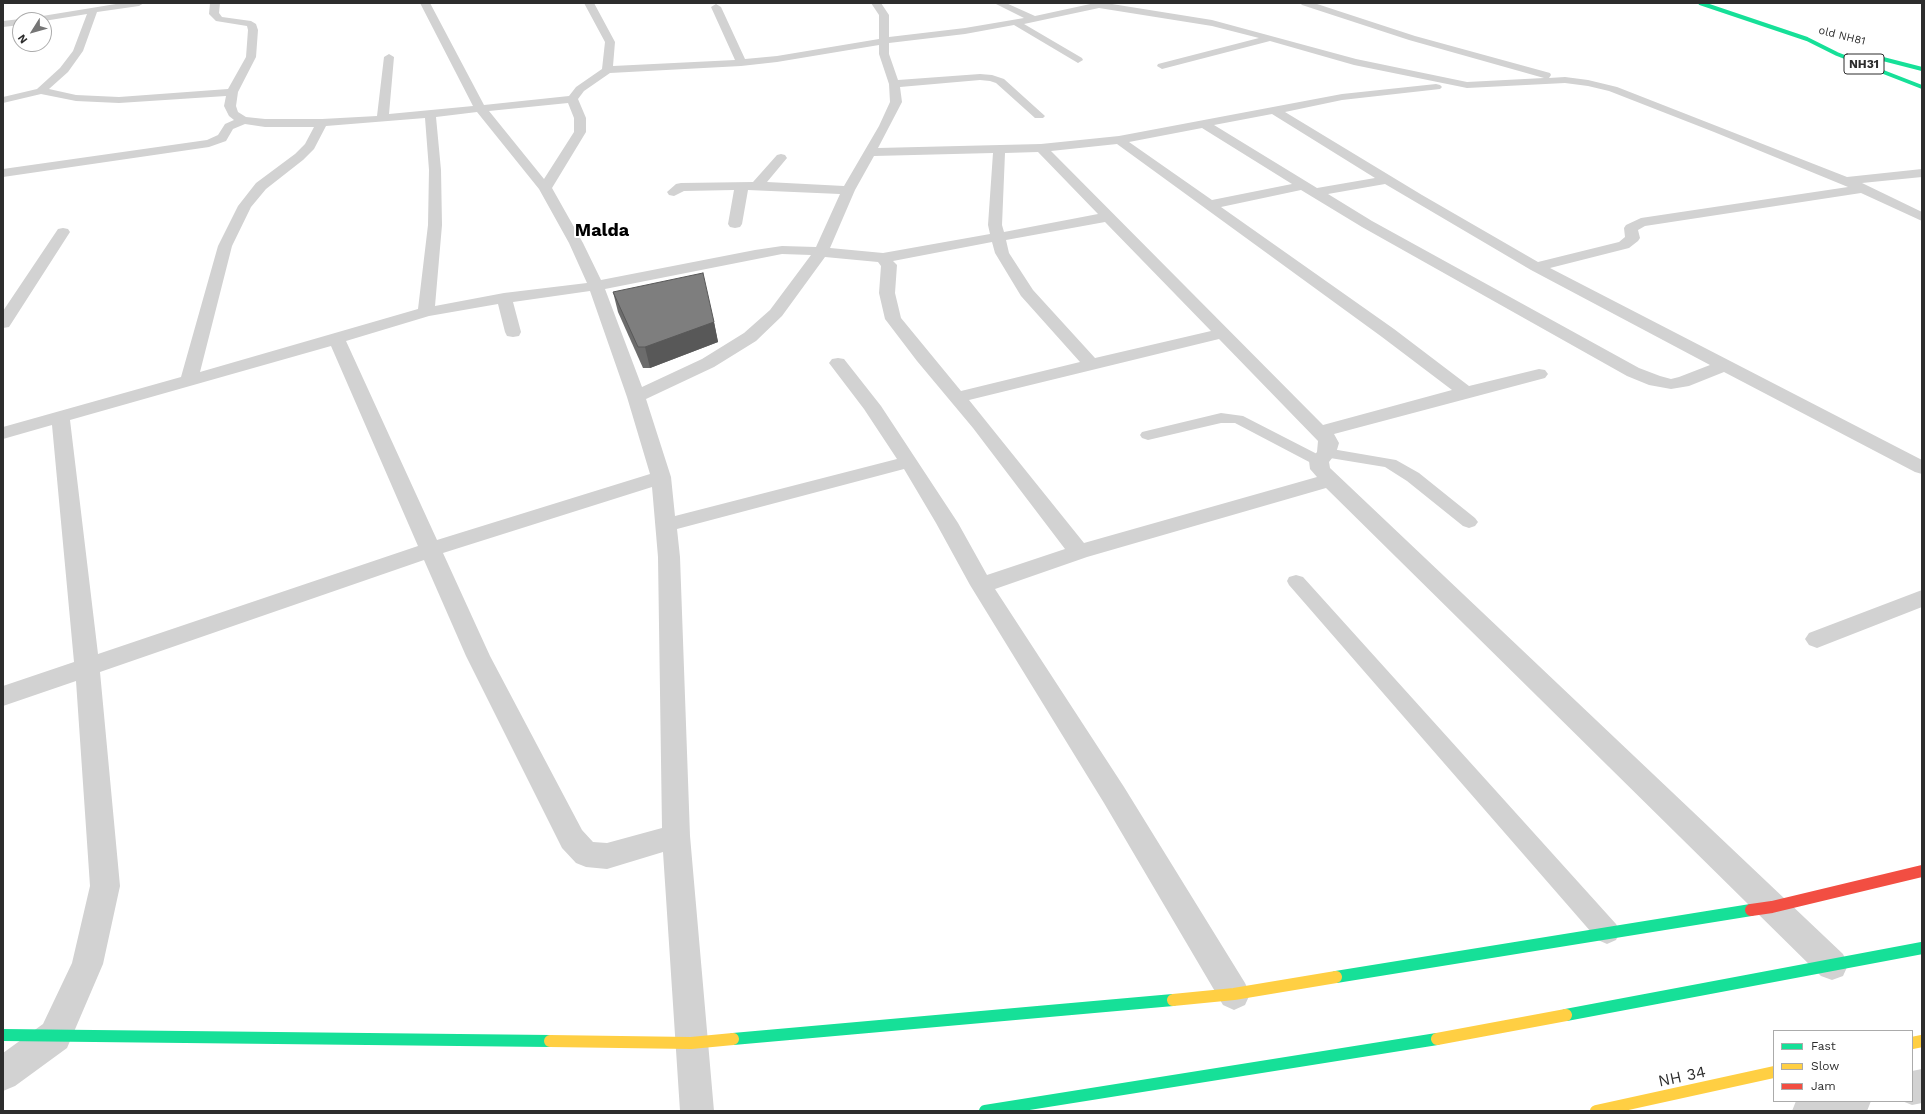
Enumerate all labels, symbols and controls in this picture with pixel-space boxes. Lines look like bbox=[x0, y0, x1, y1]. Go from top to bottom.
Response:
north arrow bbox=[12, 12, 52, 52]
street label: old NH81 bbox=[1817, 24, 1867, 48]
text: N bbox=[15, 32, 30, 46]
road number: NH31 bbox=[1844, 54, 1884, 74]
district label: Malda bbox=[575, 220, 629, 242]
legend bbox=[1773, 1030, 1913, 1102]
text: Fast bbox=[1811, 1039, 1836, 1053]
text: Slow bbox=[1811, 1059, 1839, 1073]
street label: NH 34 bbox=[1657, 1063, 1707, 1091]
text: Jam bbox=[1811, 1079, 1836, 1093]

